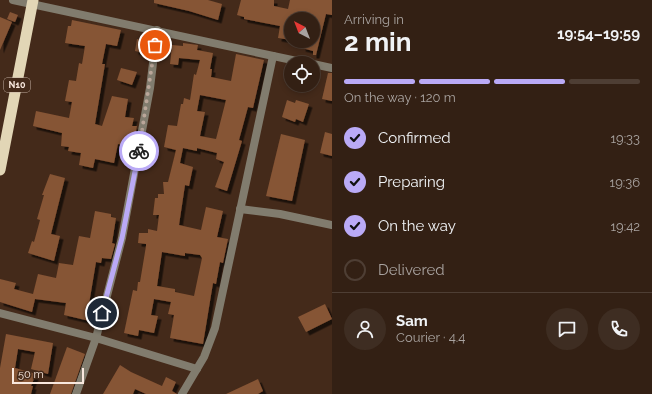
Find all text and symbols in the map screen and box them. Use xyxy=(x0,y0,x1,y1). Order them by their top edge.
north arrow xyxy=(284,12,320,48)
map controls xyxy=(284,12,320,92)
text: Arriving in xyxy=(344,12,404,27)
text: 19:54–19:59 xyxy=(557,25,640,43)
text: 2 min xyxy=(344,27,411,57)
pin xyxy=(138,28,172,62)
icon: bag xyxy=(144,34,166,56)
button: locate xyxy=(284,56,320,92)
road number: N10 xyxy=(4,78,30,92)
text: On the way · 120 m xyxy=(344,90,456,105)
icon: check xyxy=(344,127,366,149)
text: Confirmed xyxy=(378,129,451,147)
courier xyxy=(119,131,159,171)
text: 19:33 xyxy=(610,131,640,146)
icon: bike xyxy=(128,140,150,162)
icon: check xyxy=(344,171,366,193)
text: Preparing xyxy=(378,173,445,191)
text: 19:36 xyxy=(610,175,640,190)
icon: check xyxy=(344,215,366,237)
text: On the way xyxy=(378,217,456,235)
text: 19:42 xyxy=(611,219,640,234)
text: Delivered xyxy=(378,261,445,279)
pin xyxy=(85,296,119,330)
icon: home xyxy=(91,302,113,324)
button: person xyxy=(344,308,386,350)
button: chat xyxy=(546,308,588,350)
button: phone xyxy=(598,308,640,350)
text: Sam xyxy=(396,312,428,330)
text: Courier · 4.4 xyxy=(396,330,465,345)
scale bar xyxy=(12,366,84,385)
text: 50 m xyxy=(18,368,44,381)

